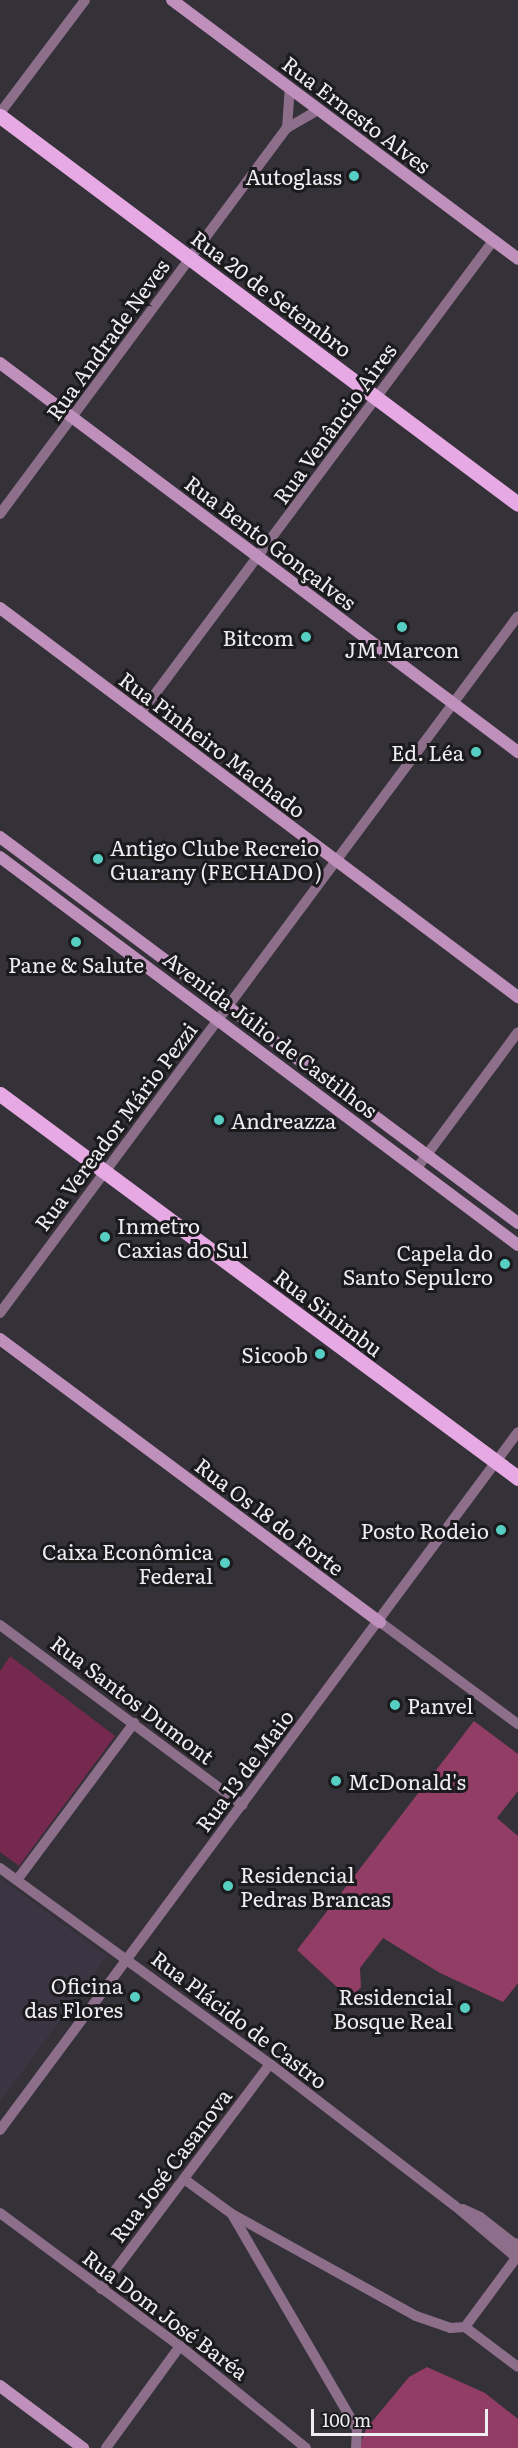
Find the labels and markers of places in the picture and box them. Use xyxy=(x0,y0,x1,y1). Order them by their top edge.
place label: Autoglass xyxy=(245,163,342,189)
marker: Autoglass xyxy=(347,169,361,183)
marker: JM Marcon xyxy=(395,620,409,634)
place label: Bitcom xyxy=(223,624,294,650)
marker: Bitcom xyxy=(299,630,313,644)
place label: JM Marcon xyxy=(345,636,459,662)
place label: Ed. Léa xyxy=(391,739,464,765)
marker: Ed. Léa xyxy=(469,745,483,759)
place label: Antigo Clube Recreio Guarany (FECHADO) xyxy=(110,834,322,884)
marker: Antigo Clube Recreio Guarany (FECHADO) xyxy=(91,852,105,866)
marker: Pane & Salute xyxy=(69,935,83,949)
place label: Pane & Salute xyxy=(8,951,144,977)
place label: Andreazza xyxy=(231,1107,336,1133)
marker: Andreazza xyxy=(212,1113,226,1127)
place label: Inmetro Caxias do Sul xyxy=(117,1212,248,1262)
marker: Inmetro Caxias do Sul xyxy=(98,1230,112,1244)
place label: Capela do Santo Sepulcro xyxy=(343,1239,493,1289)
marker: Capela do Santo Sepulcro xyxy=(498,1257,512,1271)
place label: Sicoob xyxy=(241,1341,308,1367)
marker: Sicoob xyxy=(313,1347,327,1361)
place label: Posto Rodeio xyxy=(360,1517,489,1543)
marker: Posto Rodeio xyxy=(494,1523,508,1537)
place label: Caixa Econômica Federal xyxy=(42,1538,213,1588)
marker: Caixa Econômica Federal xyxy=(218,1556,232,1570)
place label: Panvel xyxy=(407,1692,473,1718)
marker: Panvel xyxy=(388,1698,402,1712)
place label: McDonald's xyxy=(348,1768,466,1794)
marker: McDonald's xyxy=(329,1774,343,1788)
place label: Residencial Pedras Brancas xyxy=(240,1861,391,1911)
marker: Residencial Pedras Brancas xyxy=(221,1879,235,1893)
place label: Oficina das Flores xyxy=(24,1972,123,2022)
place label: Residencial Bosque Real xyxy=(333,1983,453,2033)
marker: Oficina das Flores xyxy=(128,1990,142,2004)
marker: Residencial Bosque Real xyxy=(458,2001,472,2015)

